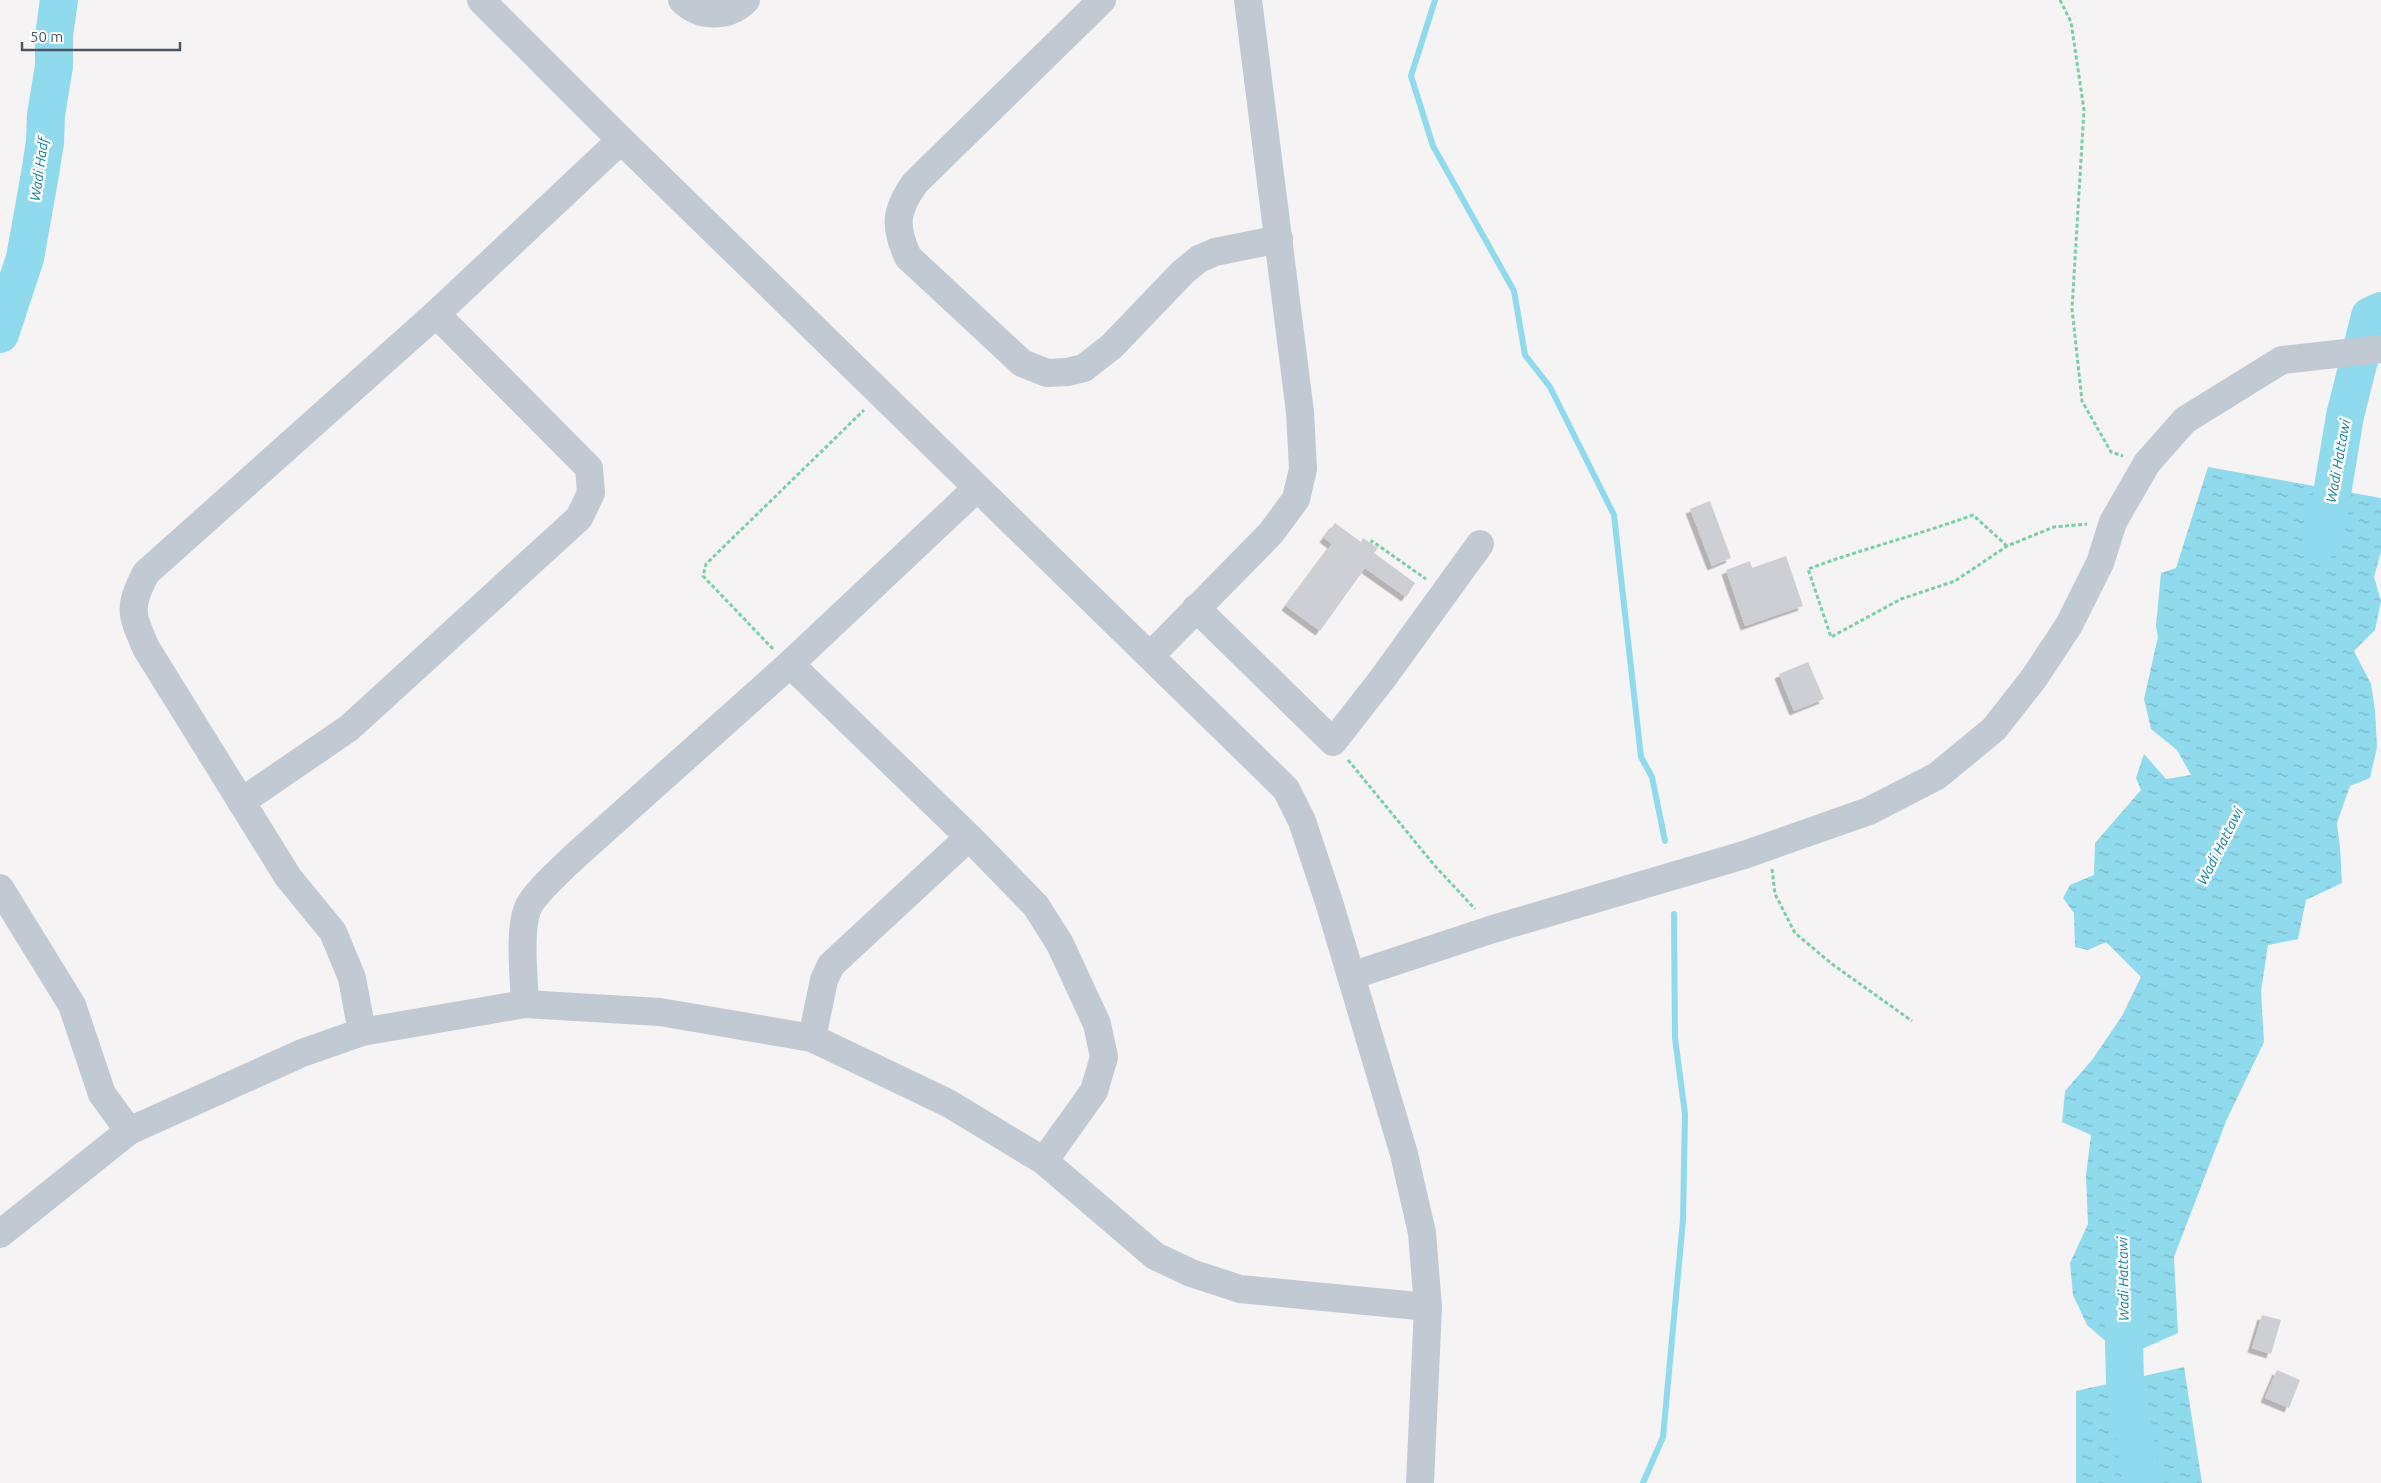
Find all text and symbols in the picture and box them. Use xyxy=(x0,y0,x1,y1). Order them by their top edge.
scale bar xyxy=(22,20,180,52)
text: 50 m xyxy=(30,28,63,45)
water label: Wadi Hadf xyxy=(27,134,52,202)
water label: Wadi Hattawi xyxy=(2323,418,2353,504)
water label: Wadi Hattawi xyxy=(2194,804,2246,887)
water label: Wadi Hattawi xyxy=(2114,1236,2132,1321)

